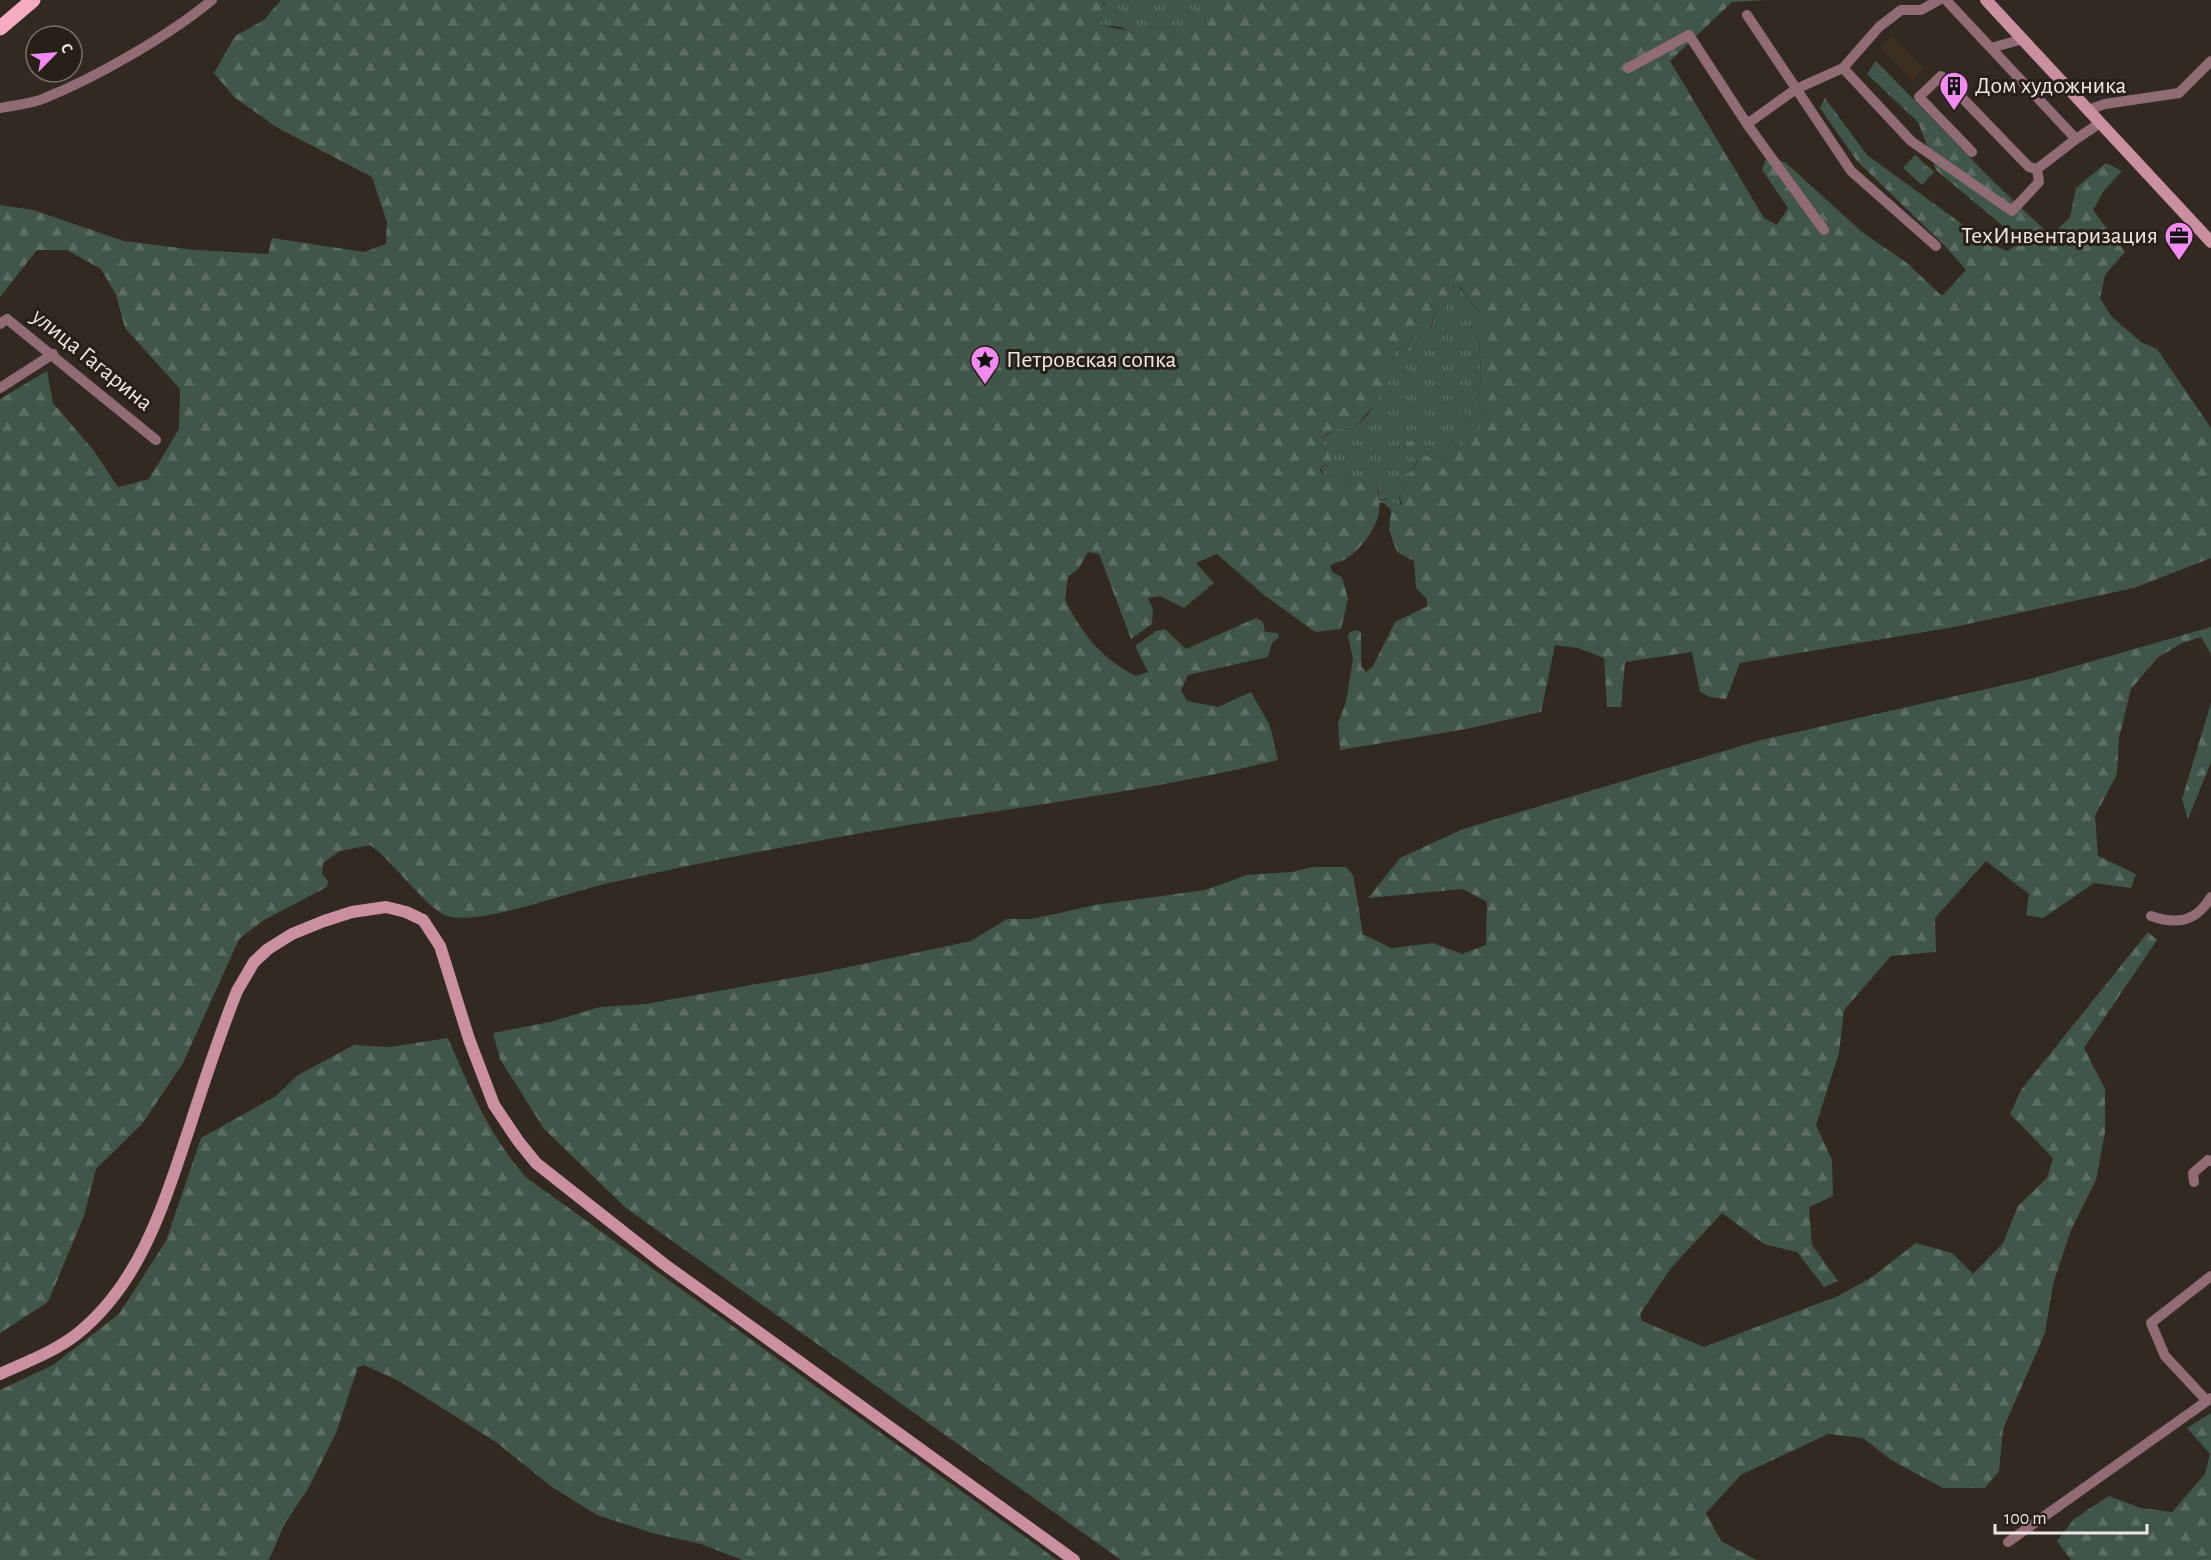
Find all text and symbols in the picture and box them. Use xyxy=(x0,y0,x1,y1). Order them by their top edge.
north arrow xyxy=(24,24,84,84)
text: С xyxy=(58,41,76,56)
building icon: Дом художника xyxy=(1938,70,1970,112)
place label: Дом художника xyxy=(1975,74,2126,98)
office icon: ТехИнвентаризация xyxy=(2163,220,2195,262)
place label: ТехИнвентаризация xyxy=(1962,224,2158,248)
street label: улица Гагарина xyxy=(26,304,157,416)
place icon: Петровская сопка xyxy=(969,344,1001,386)
place label: Петровская сопка xyxy=(1006,348,1177,372)
scale bar xyxy=(1995,1497,2146,1535)
text: 100 m xyxy=(2004,1510,2047,1528)

